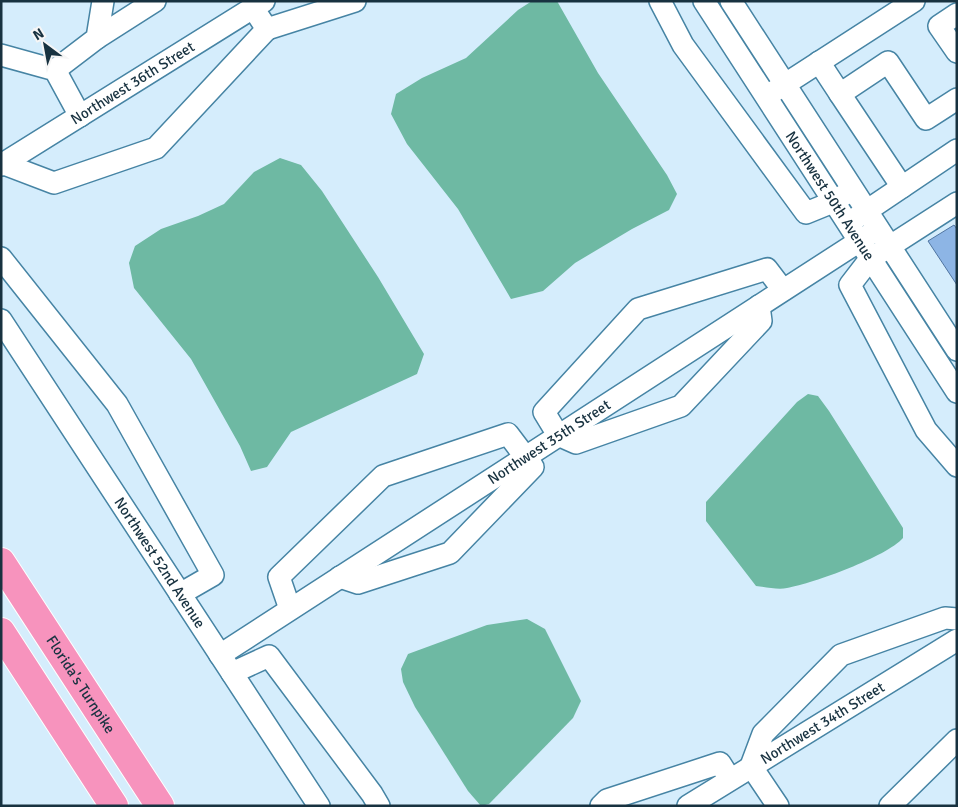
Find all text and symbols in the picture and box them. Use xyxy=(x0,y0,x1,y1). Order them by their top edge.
north arrow xyxy=(20,20,70,70)
text: N xyxy=(30,25,47,44)
street label: Northwest 36th Street xyxy=(67,38,198,128)
street label: Northwest 50th Avenue xyxy=(782,128,878,264)
street label: Northwest 35th Street xyxy=(484,396,614,488)
street label: Northwest 52nd Avenue xyxy=(110,494,209,632)
street label: Florida's Turnpike xyxy=(42,632,119,737)
street label: Northwest 34th Street xyxy=(757,678,888,768)

